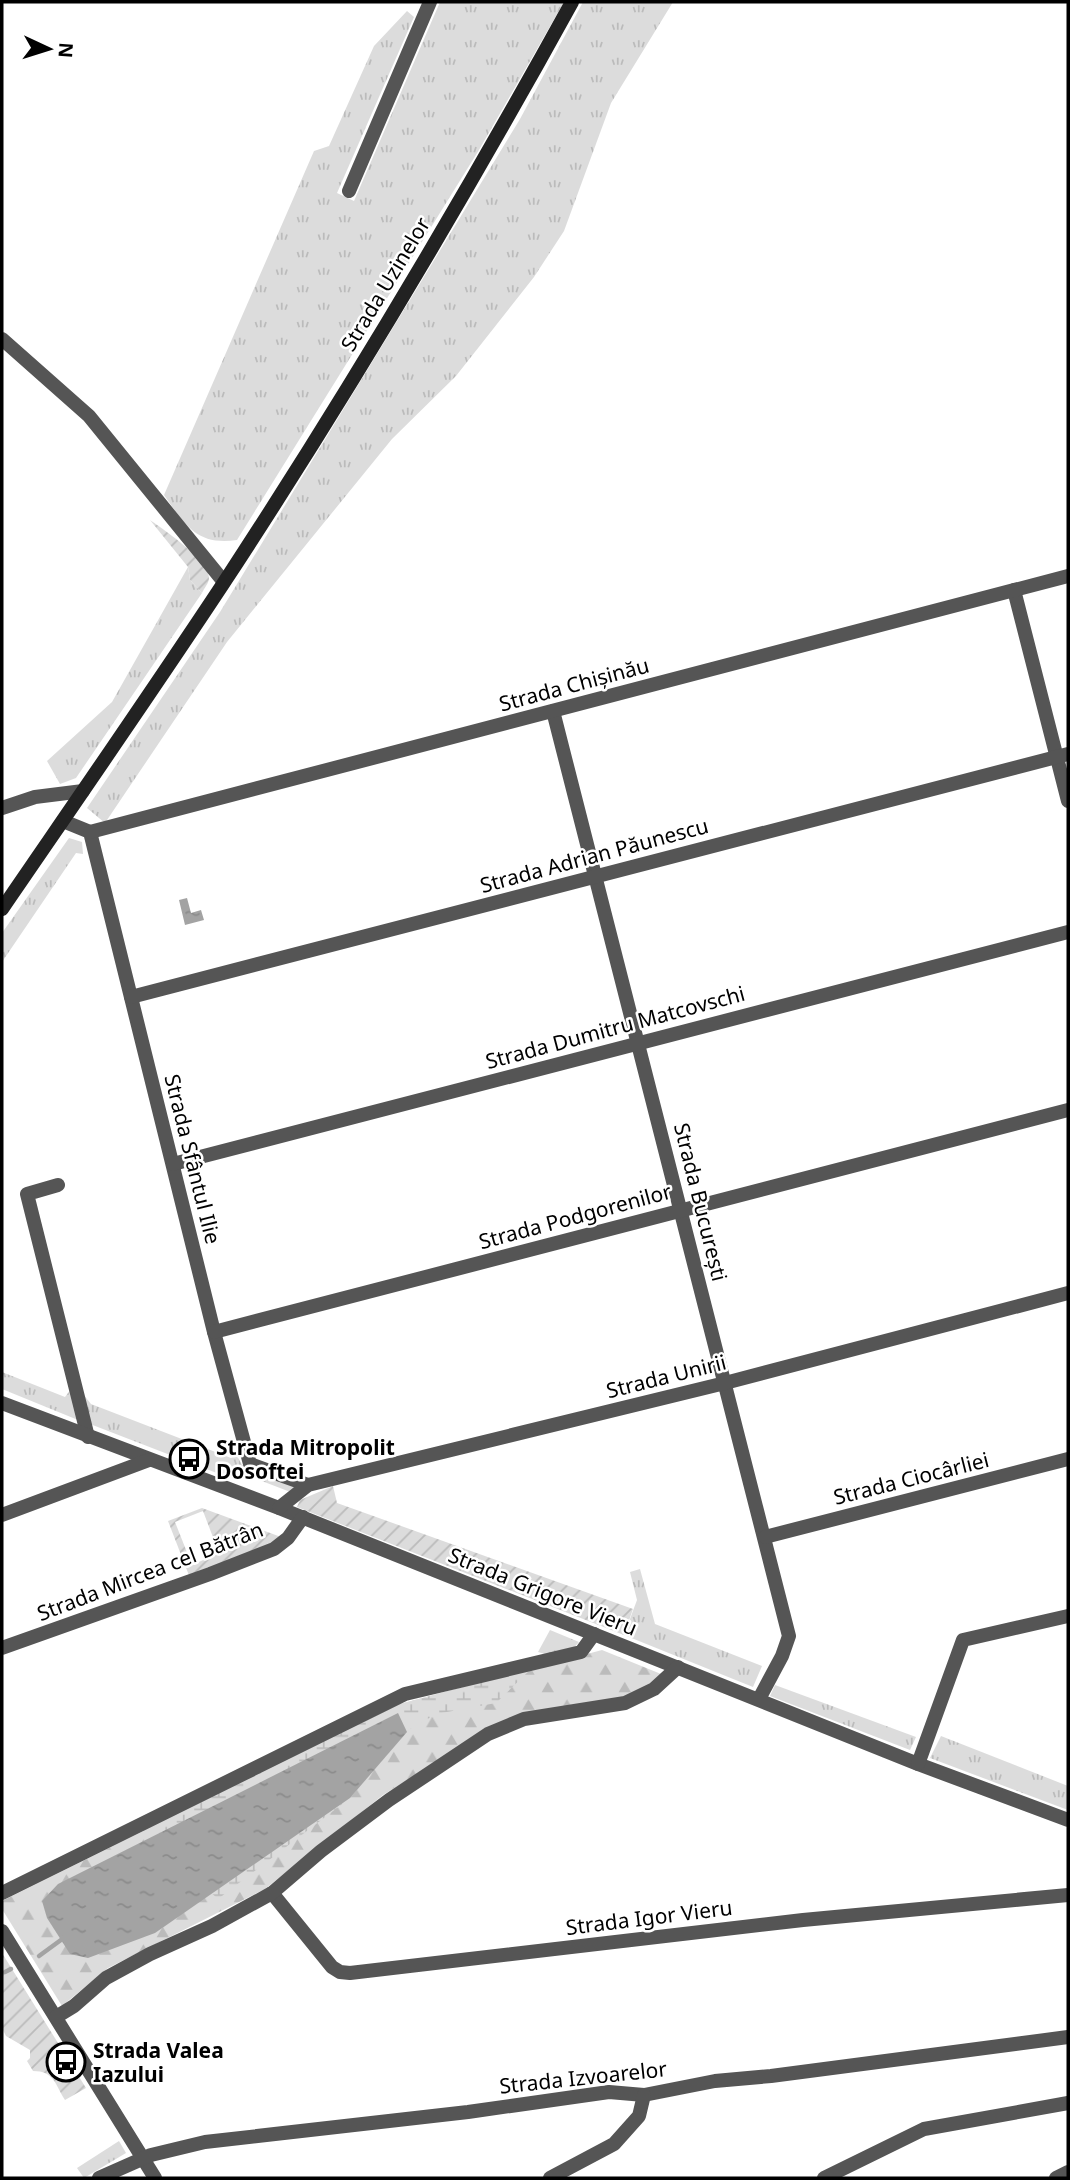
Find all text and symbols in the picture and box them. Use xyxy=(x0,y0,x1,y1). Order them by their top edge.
north arrow xyxy=(14,14,84,84)
text: N xyxy=(52,42,79,59)
street label: Strada Uzinelor xyxy=(334,212,436,356)
street label: Strada Chișinău xyxy=(496,651,652,717)
street label: Strada Adrian Păunescu xyxy=(477,811,711,899)
street label: Strada Dumitru Matcovschi xyxy=(482,979,748,1075)
street label: Strada Sfântul Ilie xyxy=(158,1071,228,1247)
street label: Strada București xyxy=(668,1120,734,1284)
street label: Strada Podgorenilor xyxy=(475,1177,675,1255)
street label: Strada Unirii xyxy=(603,1348,729,1404)
place label: Strada Mitropolit Dosoftei xyxy=(216,1433,395,1485)
bus stop icon: Strada Mitropolit Dosoftei xyxy=(168,1438,210,1480)
street label: Strada Ciocârliei xyxy=(830,1445,992,1511)
street label: Strada Mircea cel Bătrân xyxy=(33,1515,267,1627)
street label: Strada Grigore Vieru xyxy=(444,1540,642,1642)
street label: Strada Igor Vieru xyxy=(564,1893,734,1941)
place label: Strada Valea Iazului xyxy=(93,2036,224,2088)
bus stop icon: Strada Valea Iazului xyxy=(45,2041,87,2083)
street label: Strada Izvoarelor xyxy=(498,2054,668,2100)

